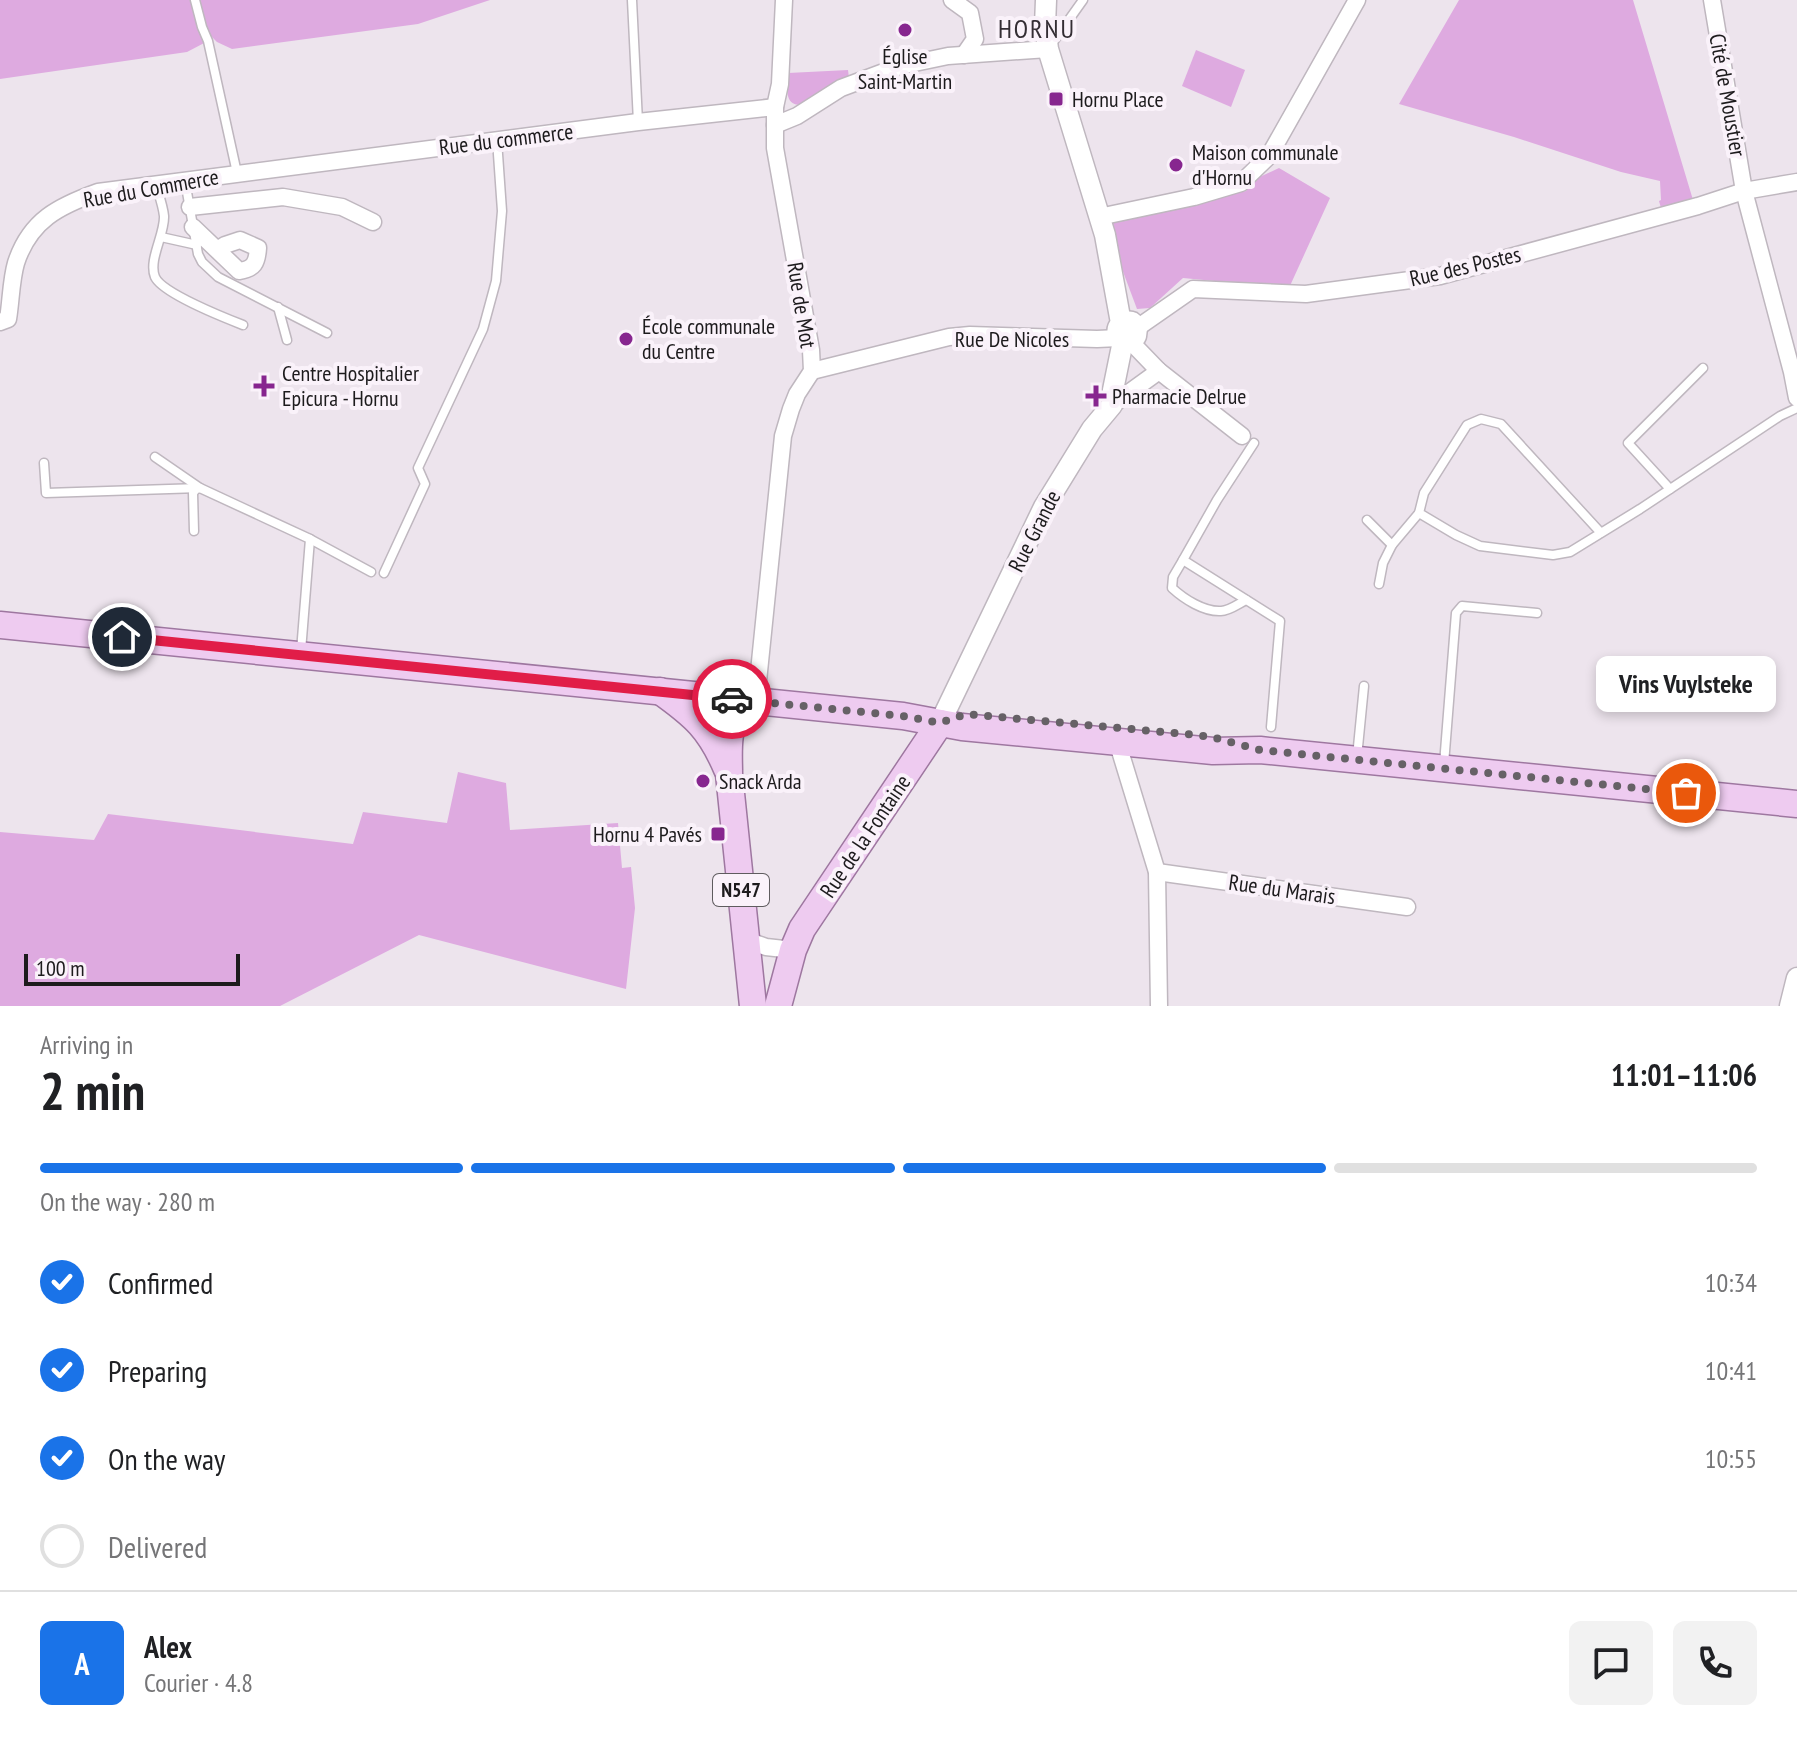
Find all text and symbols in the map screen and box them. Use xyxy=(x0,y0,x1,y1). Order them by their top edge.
district label: HORNU xyxy=(998,12,1076,45)
marker: Église Saint-Martin xyxy=(896,21,914,39)
street label: Cité de Moustier xyxy=(1703,31,1753,159)
place label: Église Saint-Martin xyxy=(858,42,952,95)
place label: Hornu Place xyxy=(1072,85,1164,113)
marker: Hornu Place xyxy=(1047,90,1065,108)
street label: Rue du commerce xyxy=(437,117,575,161)
place label: Maison communale d'Hornu xyxy=(1192,138,1339,191)
marker: Maison communale d'Hornu xyxy=(1167,156,1185,174)
street label: Rue du Commerce xyxy=(81,162,221,214)
street label: Rue des Postes xyxy=(1407,240,1523,292)
street label: Rue de Mot xyxy=(781,260,823,350)
place label: École communale du Centre xyxy=(642,312,775,365)
street label: Rue De Nicoles xyxy=(955,325,1069,353)
marker: École communale du Centre xyxy=(617,330,635,348)
place label: Centre Hospitalier Epicura - Hornu xyxy=(282,359,419,412)
marker: Centre Hospitalier Epicura - Hornu xyxy=(253,375,275,397)
place label: Pharmacie Delrue xyxy=(1112,382,1246,410)
marker: Pharmacie Delrue xyxy=(1087,387,1105,405)
street label: Rue Grande xyxy=(1002,486,1066,576)
pin xyxy=(88,603,156,671)
icon: home xyxy=(100,615,144,659)
callout: Vins Vuylsteke xyxy=(1596,657,1776,713)
courier xyxy=(692,659,772,739)
text: Vins Vuylsteke xyxy=(1619,667,1753,700)
icon: car xyxy=(710,677,754,721)
pin xyxy=(1652,759,1720,827)
place label: Snack Arda xyxy=(719,767,802,795)
street label: Rue de la Fontaine xyxy=(814,769,916,903)
icon: bag xyxy=(1664,771,1708,815)
marker: Snack Arda xyxy=(694,772,712,790)
place label: Hornu 4 Pavés xyxy=(593,820,702,848)
marker: Hornu 4 Pavés xyxy=(709,825,727,843)
street label: Rue du Marais xyxy=(1227,868,1337,910)
road number: N547 xyxy=(713,874,769,906)
scale bar xyxy=(24,950,240,986)
text: 100 m xyxy=(36,954,85,982)
text: Arriving in xyxy=(40,1028,133,1061)
text: 11:01–11:06 xyxy=(1611,1055,1757,1094)
text: 2 min xyxy=(40,1057,145,1124)
text: On the way · 280 m xyxy=(40,1185,215,1218)
icon: check xyxy=(40,1260,84,1304)
text: Confirmed xyxy=(108,1263,213,1302)
text: 10:34 xyxy=(1705,1266,1757,1299)
icon: check xyxy=(40,1348,84,1392)
text: Preparing xyxy=(108,1351,207,1390)
text: 10:41 xyxy=(1705,1354,1757,1387)
icon: check xyxy=(40,1436,84,1480)
text: On the way xyxy=(108,1439,225,1478)
text: 10:55 xyxy=(1705,1442,1757,1475)
text: Delivered xyxy=(108,1527,207,1566)
button: chat xyxy=(1569,1621,1653,1705)
button: phone xyxy=(1673,1621,1757,1705)
text: Alex xyxy=(144,1627,192,1666)
text: A xyxy=(74,1644,90,1683)
text: Courier · 4.8 xyxy=(144,1666,253,1699)

